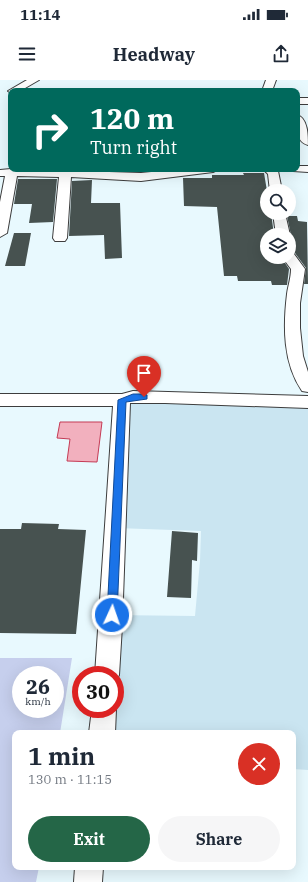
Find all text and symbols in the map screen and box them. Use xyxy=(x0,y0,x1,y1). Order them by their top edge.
text: 11:14 xyxy=(20,5,61,24)
icon: menu xyxy=(16,43,38,65)
text: Headway xyxy=(113,43,195,66)
icon: share xyxy=(270,43,292,65)
text: 120 m xyxy=(90,100,174,137)
icon: right xyxy=(24,104,76,156)
text: Turn right xyxy=(90,136,177,159)
map controls xyxy=(260,184,296,264)
button: search xyxy=(260,184,296,220)
button: layers xyxy=(260,228,296,264)
pin xyxy=(127,356,161,397)
icon: arrive xyxy=(133,362,155,384)
position arrow xyxy=(91,594,133,636)
speed limit sign: 30 xyxy=(72,666,124,718)
text: 26 xyxy=(26,673,50,700)
text: km/h xyxy=(25,695,51,708)
text: 1 min xyxy=(28,740,95,772)
button: close xyxy=(238,743,280,785)
text: 130 m · 11:15 xyxy=(28,771,112,788)
button: Exit xyxy=(28,816,150,862)
button: Share xyxy=(158,816,280,862)

